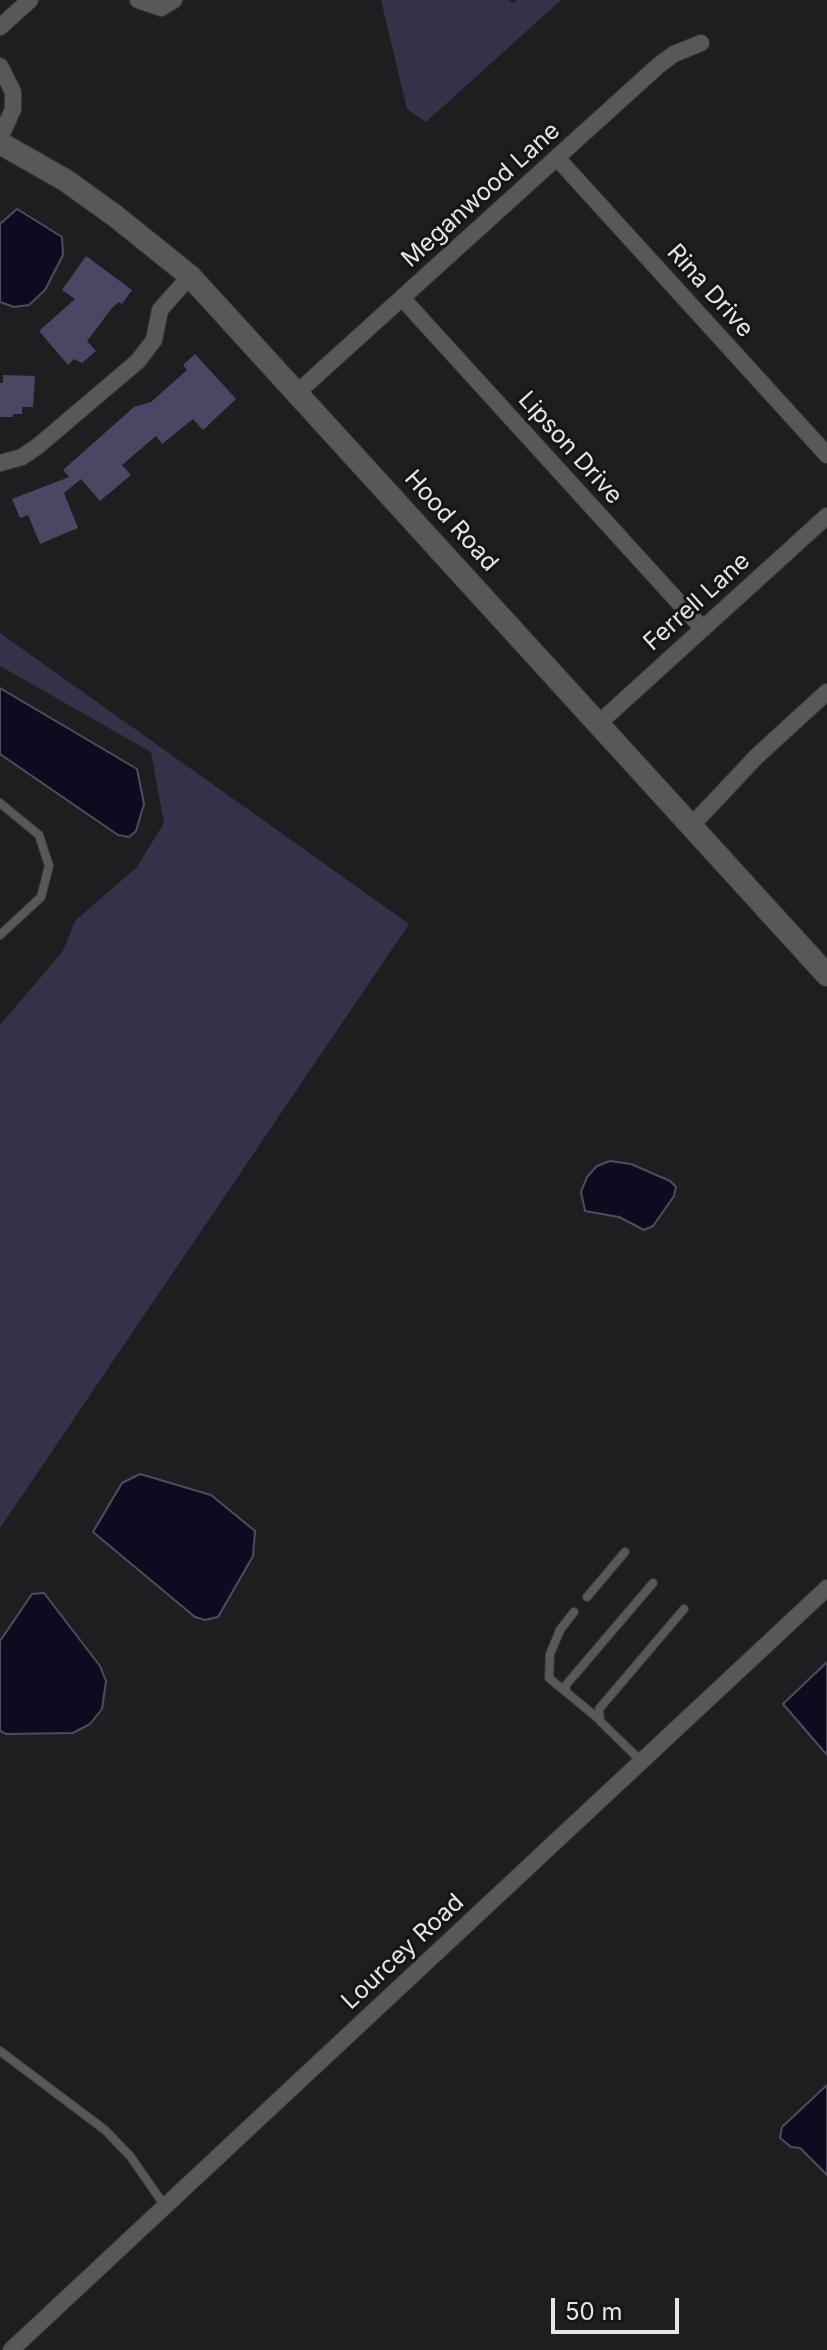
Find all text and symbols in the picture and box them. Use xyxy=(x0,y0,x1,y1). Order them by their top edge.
street label: Meganwood Lane xyxy=(396,116,566,274)
street label: Rina Drive xyxy=(661,239,759,343)
street label: Lipson Drive xyxy=(512,386,628,510)
street label: Hood Road xyxy=(398,465,504,577)
street label: Ferrell Lane xyxy=(638,547,756,657)
street label: Lourcey Road xyxy=(336,1888,470,2016)
scale bar xyxy=(555,2282,683,2332)
text: 50 m xyxy=(565,2297,623,2326)

